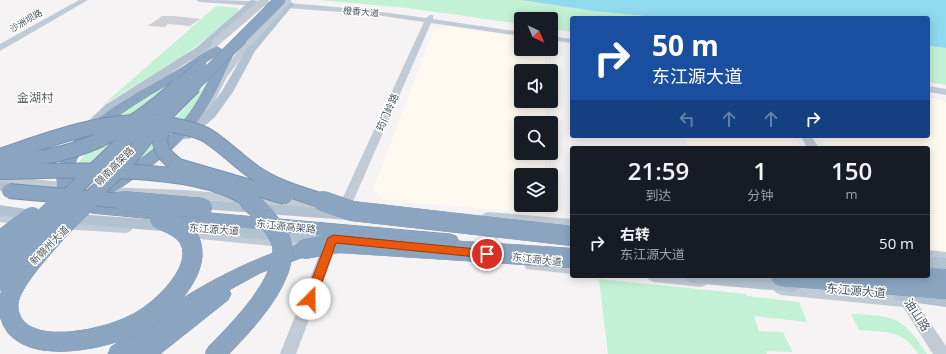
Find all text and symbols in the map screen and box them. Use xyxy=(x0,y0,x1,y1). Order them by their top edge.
street label: 橙香大道 xyxy=(343,3,380,20)
street label: 沙洲坝路 xyxy=(7,6,45,35)
north arrow xyxy=(514,12,558,56)
map controls xyxy=(514,12,558,212)
text: 50 m xyxy=(652,26,719,64)
icon: right xyxy=(586,32,638,84)
button: sound xyxy=(514,64,558,108)
text: 东江源大道 xyxy=(652,64,742,88)
district label: 金湖村 xyxy=(17,89,54,106)
street label: 筠门岭路 xyxy=(372,91,402,133)
icon: left xyxy=(676,108,698,130)
icon: ahead xyxy=(718,108,740,130)
icon: ahead xyxy=(760,108,782,130)
icon: right xyxy=(802,108,824,130)
button: search xyxy=(514,116,558,160)
street label: 赣南高架路 xyxy=(91,143,137,189)
text: 21:59 xyxy=(628,154,689,187)
text: 1 xyxy=(753,154,767,187)
text: 150 xyxy=(831,154,872,187)
button: layers xyxy=(514,168,558,212)
text: m xyxy=(846,185,858,203)
text: 到达 xyxy=(646,186,672,204)
text: 分钟 xyxy=(747,186,773,204)
street label: 东江源高架路 xyxy=(255,216,317,236)
street label: 东江源大道 xyxy=(189,220,239,238)
street label: 新赣州大道 xyxy=(26,222,72,268)
text: 右转 xyxy=(620,224,650,244)
icon: right xyxy=(586,232,608,254)
text: 50 m xyxy=(879,233,914,253)
pin xyxy=(470,237,504,271)
icon: arrive xyxy=(476,243,498,265)
text: 东江源大道 xyxy=(620,245,685,263)
street label: 东江源大道 xyxy=(511,249,563,269)
position arrow xyxy=(289,278,331,320)
street label: 东江源大道 xyxy=(825,279,887,302)
street label: 油山路 xyxy=(900,295,934,334)

